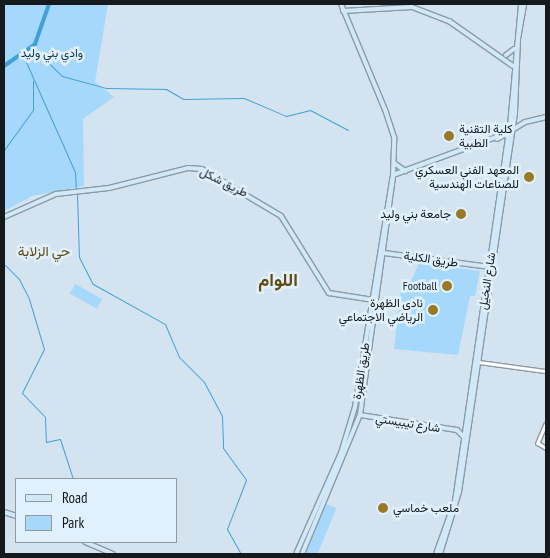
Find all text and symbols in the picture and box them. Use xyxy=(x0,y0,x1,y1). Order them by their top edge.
park label: وادي بني وليد xyxy=(21,46,83,60)
place label: كلية التقنية الطبية xyxy=(459,122,513,150)
marker: كلية التقنية الطبية xyxy=(443,130,455,142)
place label: المعهد الفني العسكري للصناعات الهندسية xyxy=(415,163,519,191)
street label: طريق شكل xyxy=(198,164,250,200)
marker: المعهد الفني العسكري للصناعات الهندسية xyxy=(523,171,535,183)
place label: جامعة بني وليد xyxy=(380,207,451,221)
marker: جامعة بني وليد xyxy=(455,208,467,220)
district label: حي الزلابة xyxy=(18,243,70,259)
street label: طريق الكلية xyxy=(403,248,459,270)
street label: شارع النخيل xyxy=(475,251,499,311)
district label: اللوام xyxy=(258,269,298,291)
place label: Football xyxy=(403,279,437,293)
marker: Football xyxy=(441,280,453,292)
place label: نادي الظهرة الرياضي الاجتماعي xyxy=(339,296,423,324)
marker: نادي الظهرة الرياضي الاجتماعي xyxy=(427,304,439,316)
street label: طريق الظهرة xyxy=(349,341,373,401)
street label: شارع تيبيستي xyxy=(375,411,441,435)
legend xyxy=(15,478,178,543)
text: Road xyxy=(62,488,88,507)
place label: ملعب خماسي xyxy=(393,501,459,515)
marker: ملعب خماسي xyxy=(377,502,389,514)
text: Park xyxy=(62,513,84,532)

